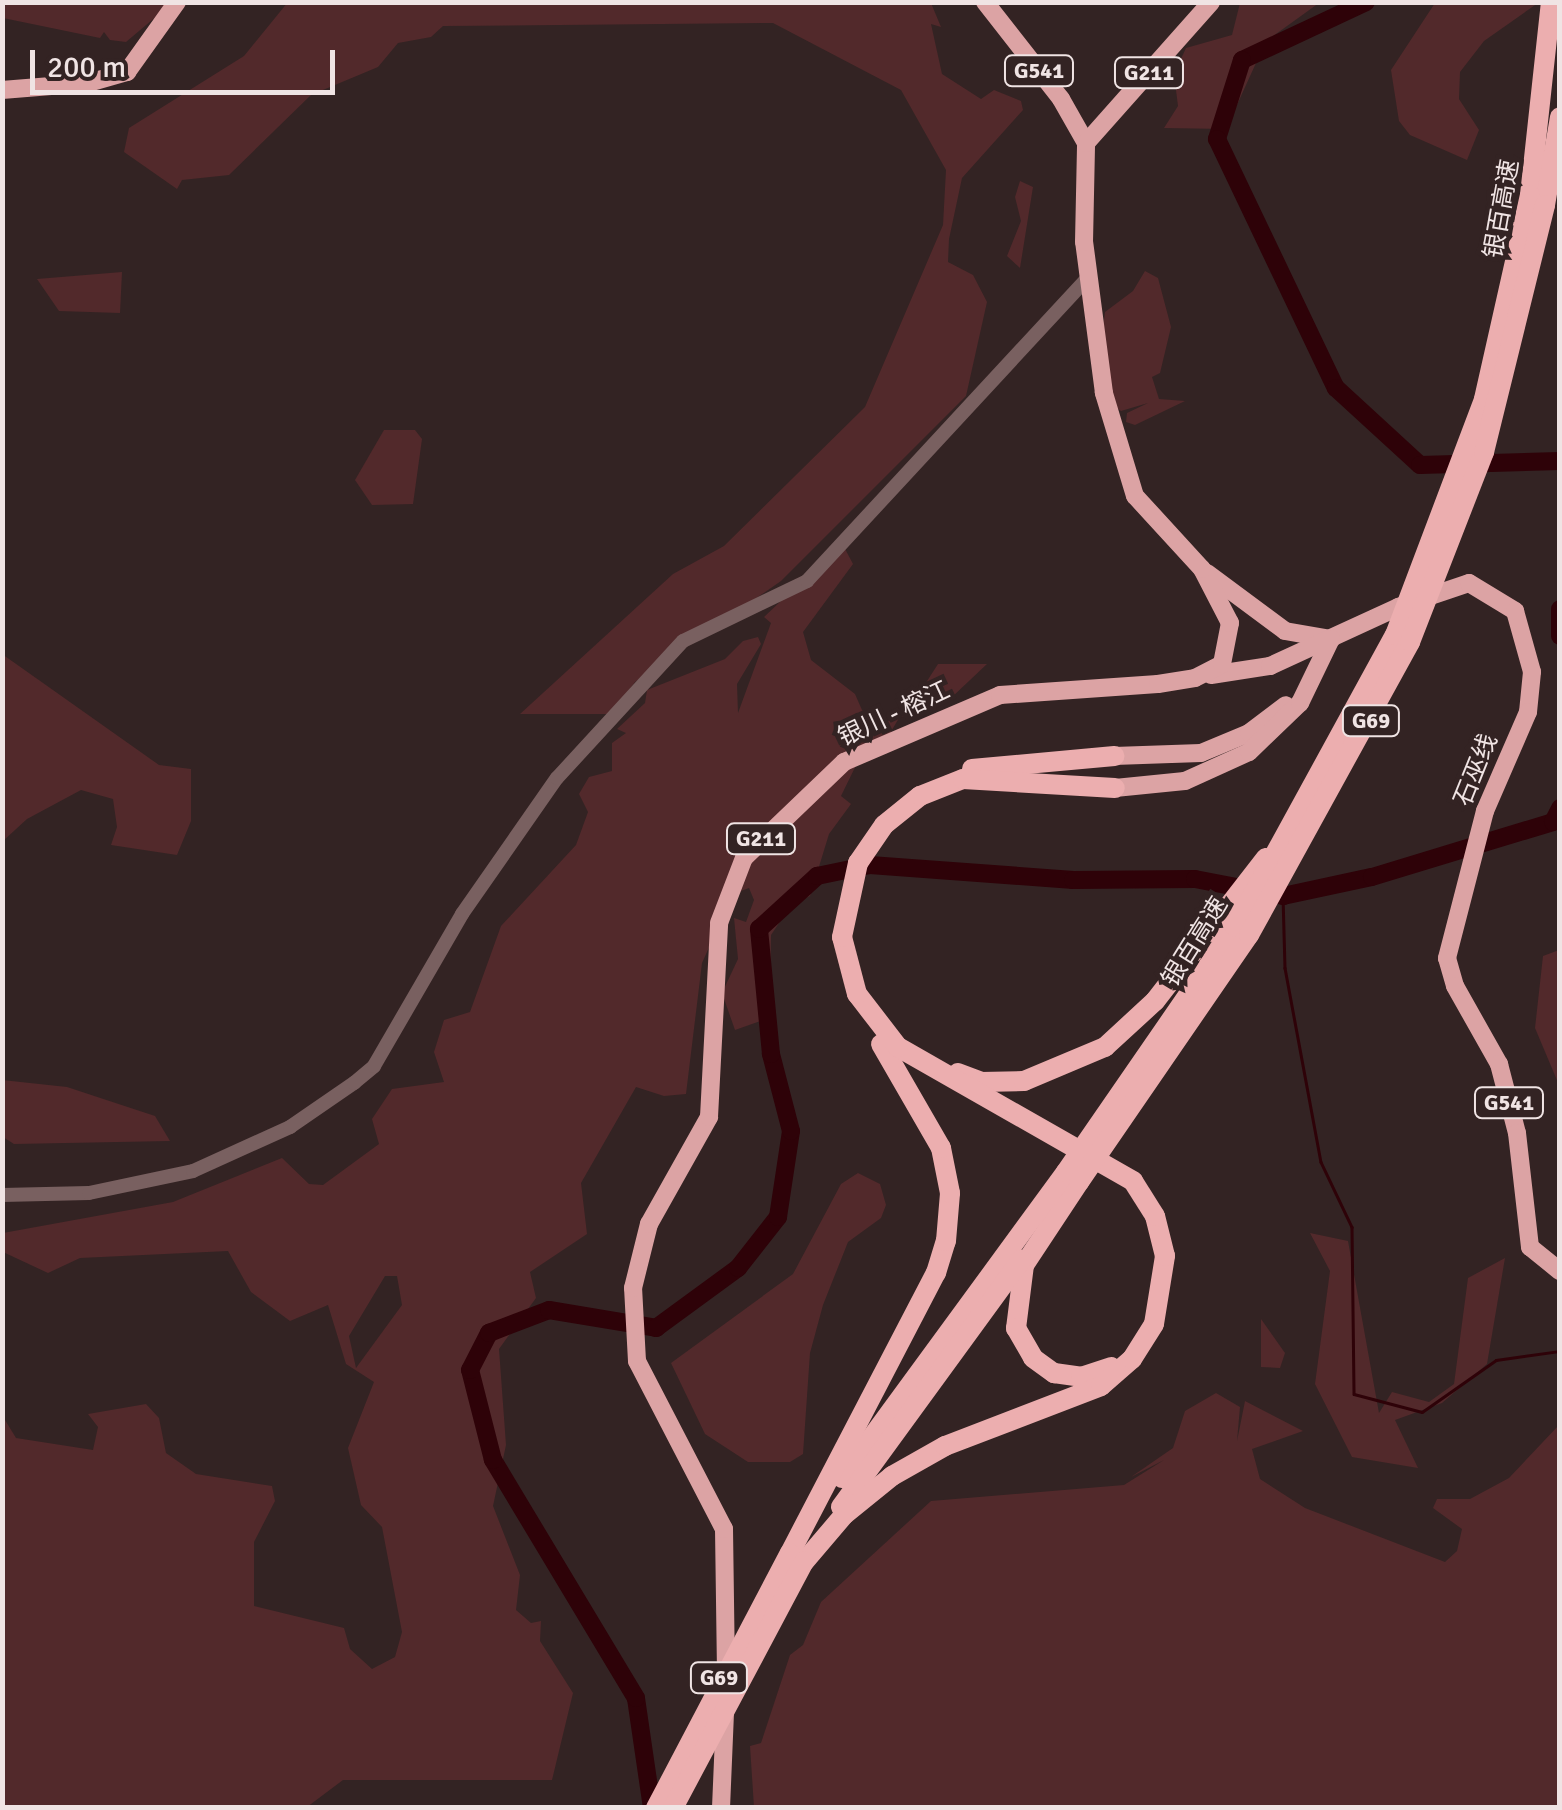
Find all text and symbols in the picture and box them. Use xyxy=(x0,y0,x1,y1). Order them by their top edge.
scale bar xyxy=(35,30,340,92)
text: 200 m xyxy=(47,49,126,86)
road number: G541 xyxy=(1002,54,1076,88)
road number: G211 xyxy=(1112,56,1186,90)
street label: 银百高速 xyxy=(1479,157,1525,261)
street label: 银川 - 榕江 xyxy=(833,675,955,753)
road number: G69 xyxy=(1341,704,1401,738)
street label: 石巫线 xyxy=(1448,730,1504,810)
road number: G211 xyxy=(724,822,798,856)
street label: 银百高速 xyxy=(1156,892,1234,992)
road number: G541 xyxy=(1472,1086,1546,1120)
road number: G69 xyxy=(689,1661,749,1695)

